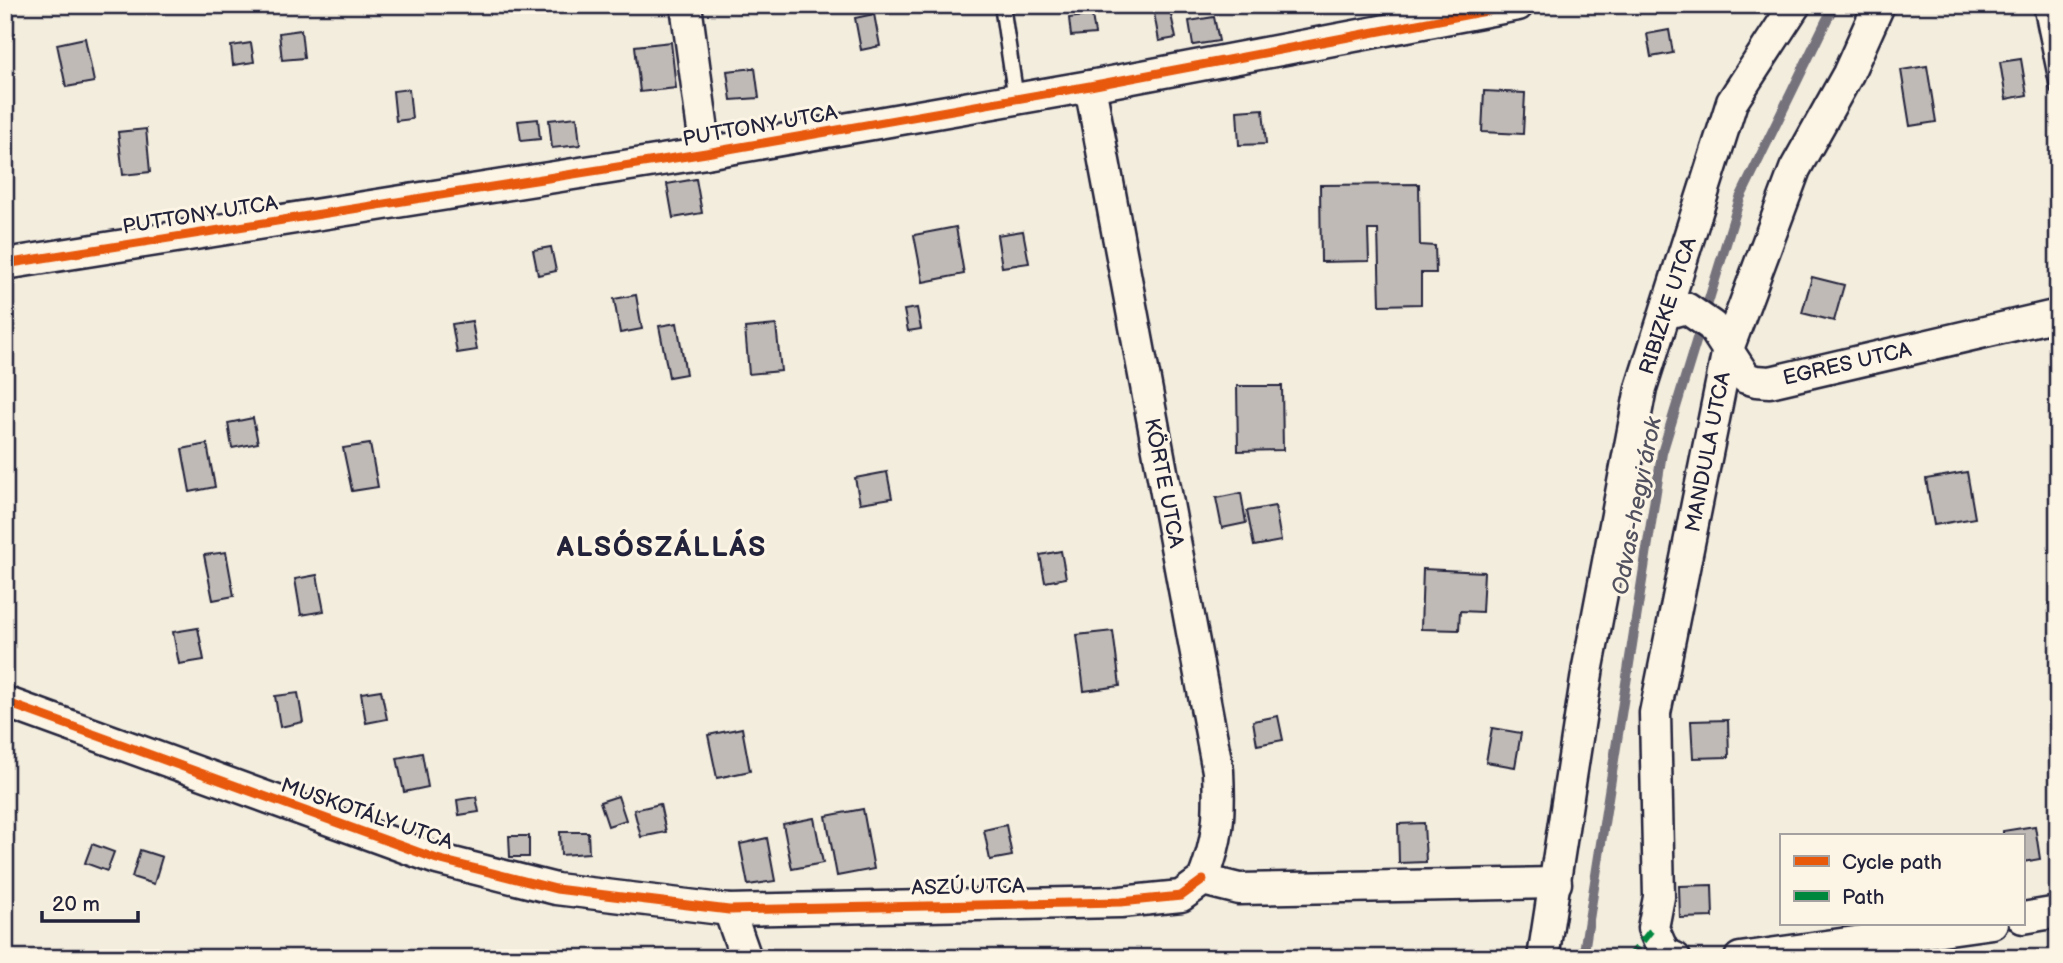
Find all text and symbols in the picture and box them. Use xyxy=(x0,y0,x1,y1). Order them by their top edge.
street label: PUTTONY UTCA xyxy=(681,100,839,152)
street label: PUTTONY UTCA xyxy=(121,190,279,240)
street label: RIBIZKE UTCA xyxy=(1634,234,1702,378)
street label: EGRES UTCA xyxy=(1780,337,1914,391)
street label: MANDULA UTCA xyxy=(1680,370,1736,534)
water label: Odvas-hegyi árok xyxy=(1606,414,1668,597)
street label: KÖRTE UTCA xyxy=(1139,416,1189,550)
district label: ALSÓSZÁLLÁS xyxy=(556,528,767,564)
street label: MUSKOTÁLY UTCA xyxy=(278,773,457,855)
legend xyxy=(1780,834,2024,925)
text: Cycle path xyxy=(1842,850,1942,875)
street label: ASZÚ UTCA xyxy=(911,874,1025,900)
scale bar xyxy=(42,879,138,923)
text: Path xyxy=(1842,885,1884,910)
text: 20 m xyxy=(52,892,100,917)

